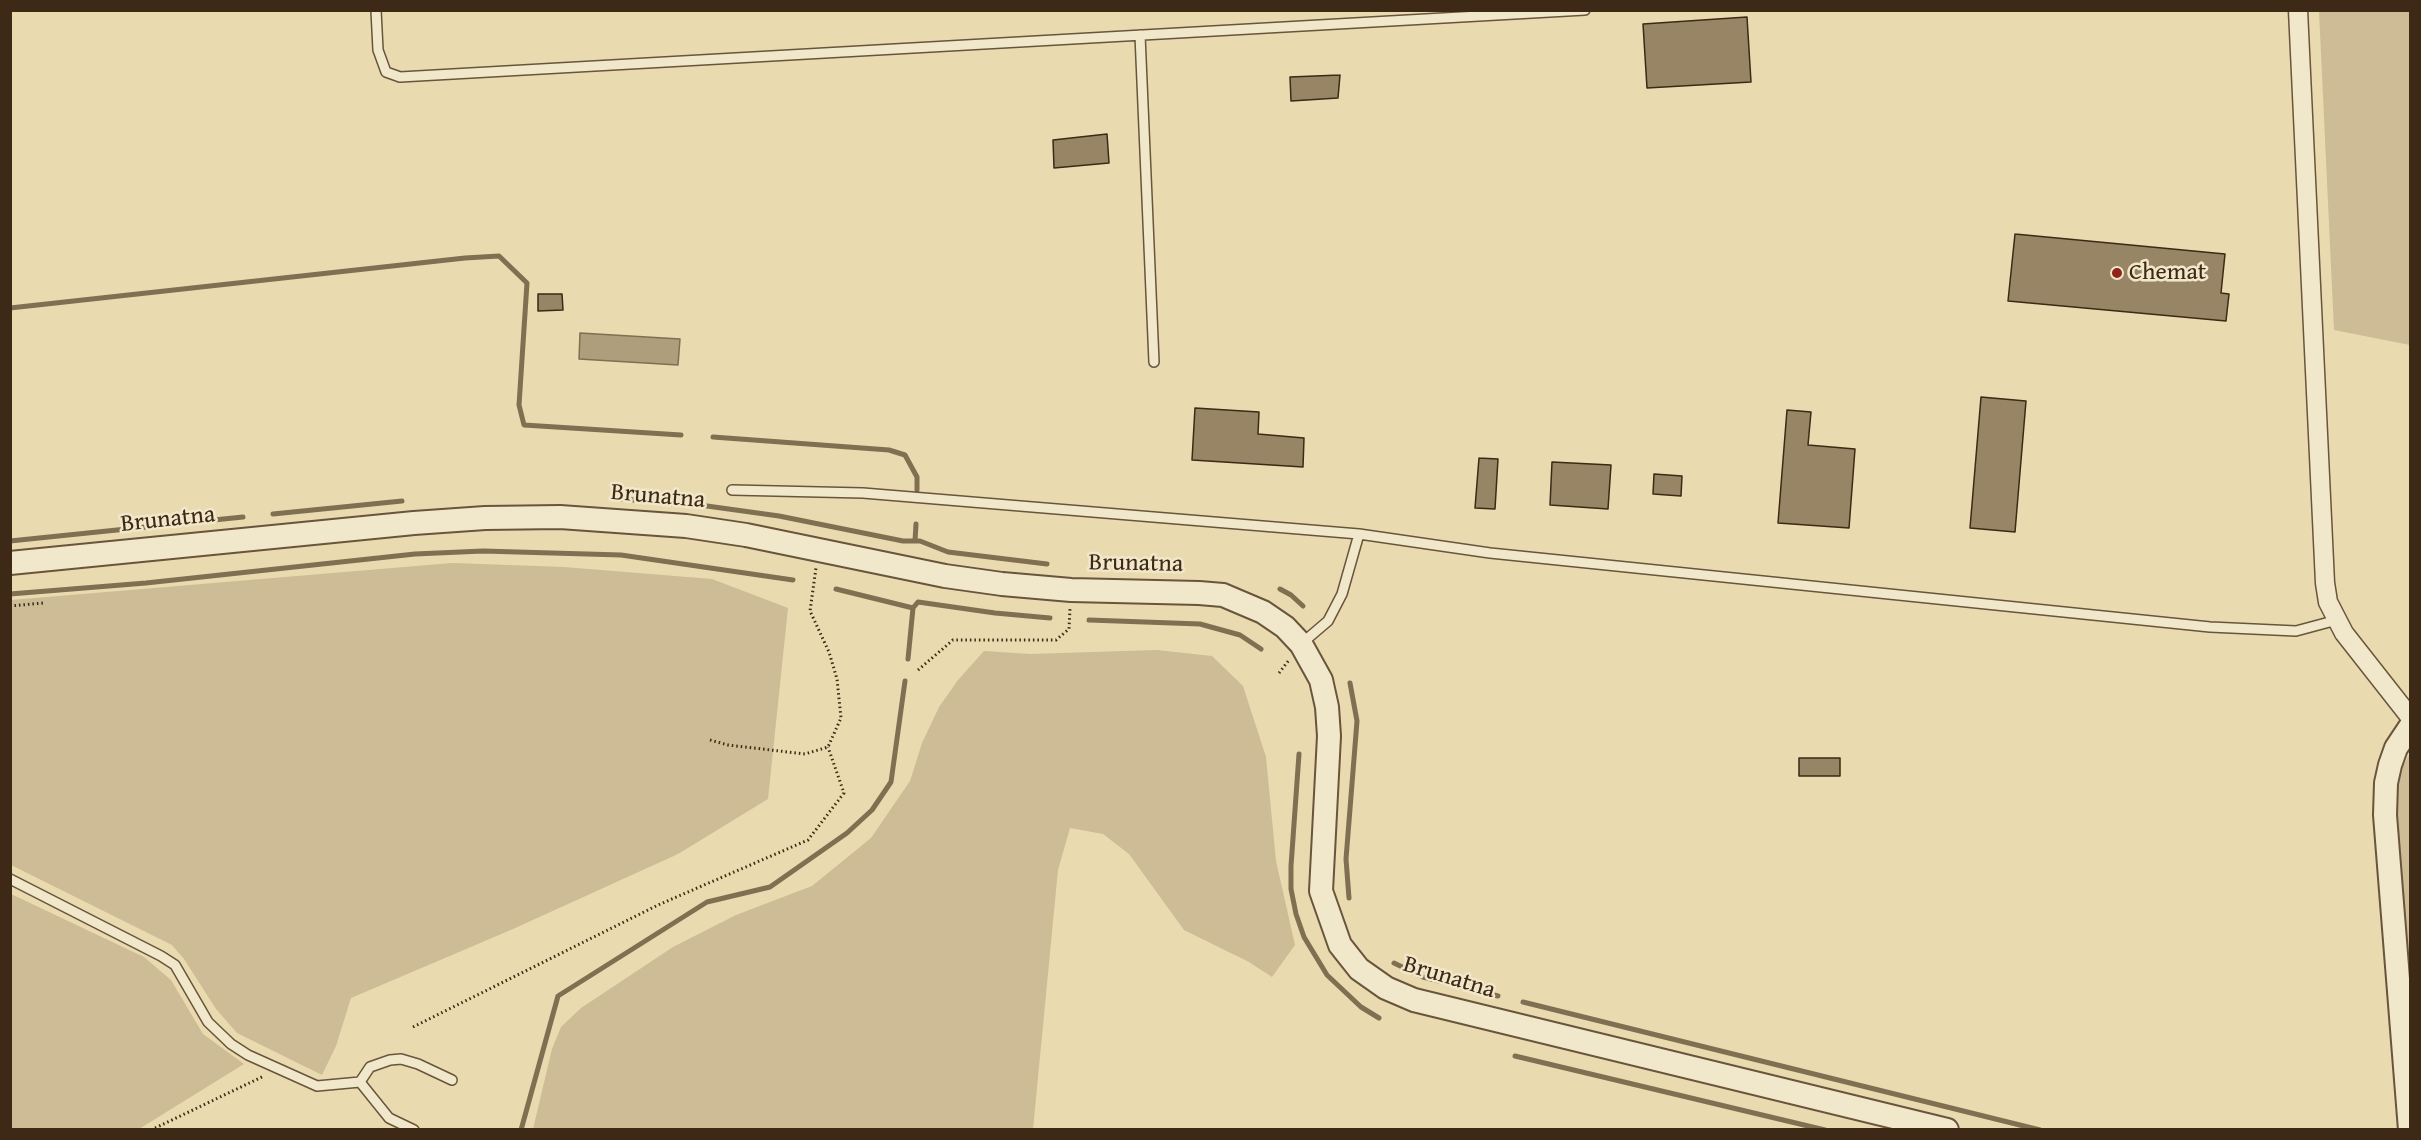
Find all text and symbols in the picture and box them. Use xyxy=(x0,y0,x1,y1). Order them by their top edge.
place label: Chemat xyxy=(2129,259,2206,287)
marker: Chemat xyxy=(2110,266,2124,280)
street label: Brunatna xyxy=(610,479,706,515)
street label: Brunatna xyxy=(119,501,217,539)
street label: Brunatna xyxy=(1088,549,1184,579)
street label: Brunatna xyxy=(1400,950,1498,1006)

